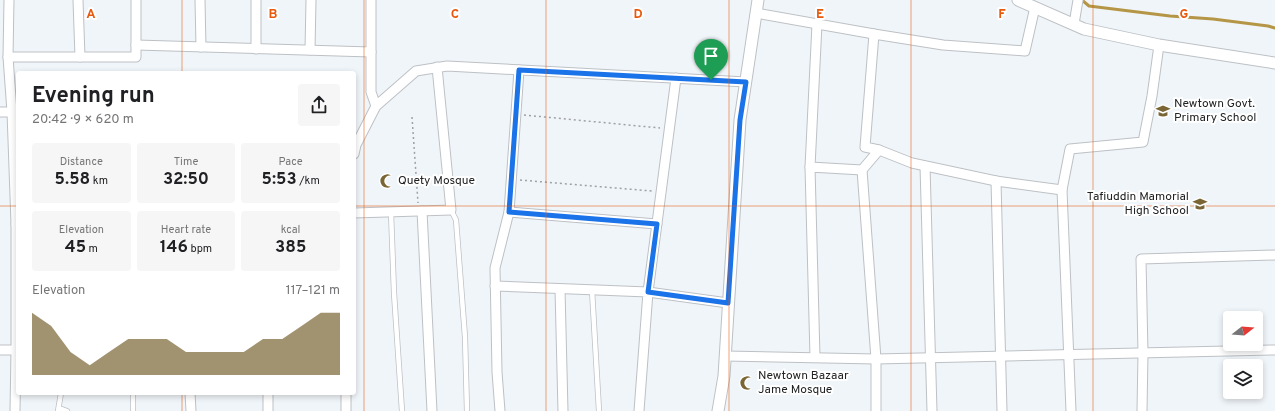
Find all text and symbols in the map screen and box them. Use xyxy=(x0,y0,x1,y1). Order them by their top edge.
text: A xyxy=(86,7,96,23)
text: B xyxy=(269,7,278,23)
text: C xyxy=(451,7,459,23)
text: D xyxy=(633,7,643,23)
text: E xyxy=(816,7,824,23)
text: F xyxy=(998,7,1006,23)
text: G xyxy=(1180,7,1189,23)
pin xyxy=(694,39,728,80)
icon: arrive xyxy=(700,45,722,67)
text: Evening run xyxy=(32,83,155,110)
button: share xyxy=(298,84,340,126)
place label: Newtown Govt. Primary School xyxy=(1174,96,1257,126)
school or university icon: Newtown Govt. Primary School xyxy=(1155,103,1171,119)
text: 20:42 · 9 × 620 m xyxy=(32,112,134,128)
text: Distance xyxy=(60,155,103,169)
text: Time xyxy=(174,155,198,169)
text: Pace xyxy=(279,155,303,169)
text: 5.58 xyxy=(55,169,90,191)
text: 32:50 xyxy=(163,169,209,191)
text: 5:53 xyxy=(262,169,297,191)
mosque icon: Quety Mosque xyxy=(379,173,395,189)
place label: Quety Mosque xyxy=(398,173,475,189)
text: km xyxy=(90,174,108,188)
text: /km xyxy=(297,174,320,188)
place label: Tafiuddin Mamorial High School xyxy=(1087,189,1189,219)
school or university icon: Tafiuddin Mamorial High School xyxy=(1192,196,1208,212)
text: Elevation xyxy=(59,223,104,237)
text: Heart rate xyxy=(161,223,211,237)
text: kcal xyxy=(281,223,300,237)
text: 45 xyxy=(65,237,86,259)
text: 146 xyxy=(160,237,188,259)
text: 385 xyxy=(275,237,306,259)
text: m xyxy=(86,242,98,256)
text: bpm xyxy=(188,242,212,256)
text: Elevation xyxy=(32,283,85,299)
text: 117–121 m xyxy=(286,283,340,299)
north arrow xyxy=(1223,311,1263,351)
map controls xyxy=(1223,311,1263,399)
button: layers xyxy=(1223,359,1263,399)
place label: Newtown Bazaar Jame Mosque xyxy=(758,368,849,398)
mosque icon: Newtown Bazaar Jame Mosque xyxy=(739,375,755,391)

